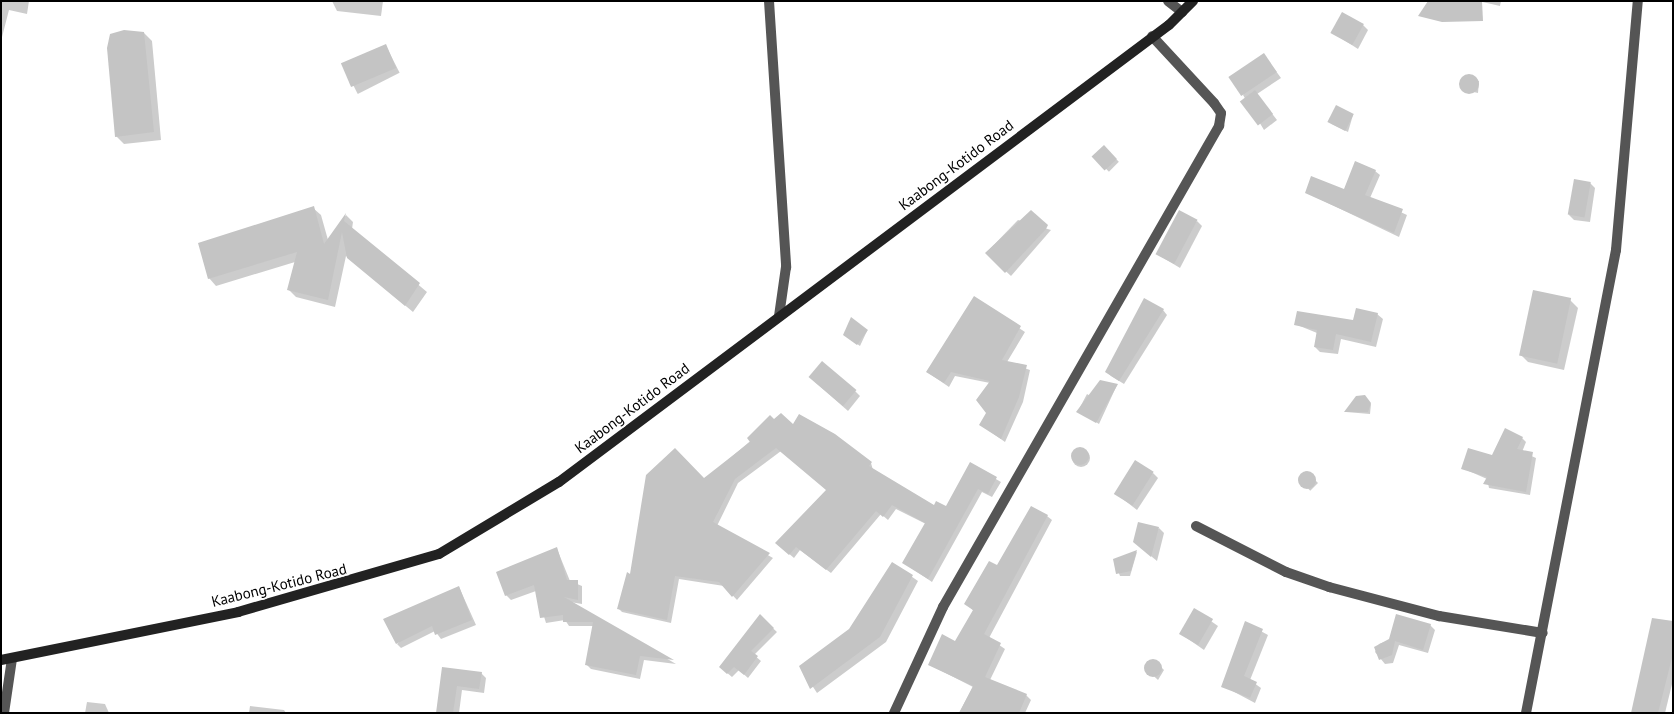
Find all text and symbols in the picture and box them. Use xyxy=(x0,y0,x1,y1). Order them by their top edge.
street label: Kaabong-Kotido Road xyxy=(895,116,1017,214)
street label: Kaabong-Kotido Road xyxy=(571,359,693,457)
street label: Kaabong-Kotido Road xyxy=(209,559,349,611)

